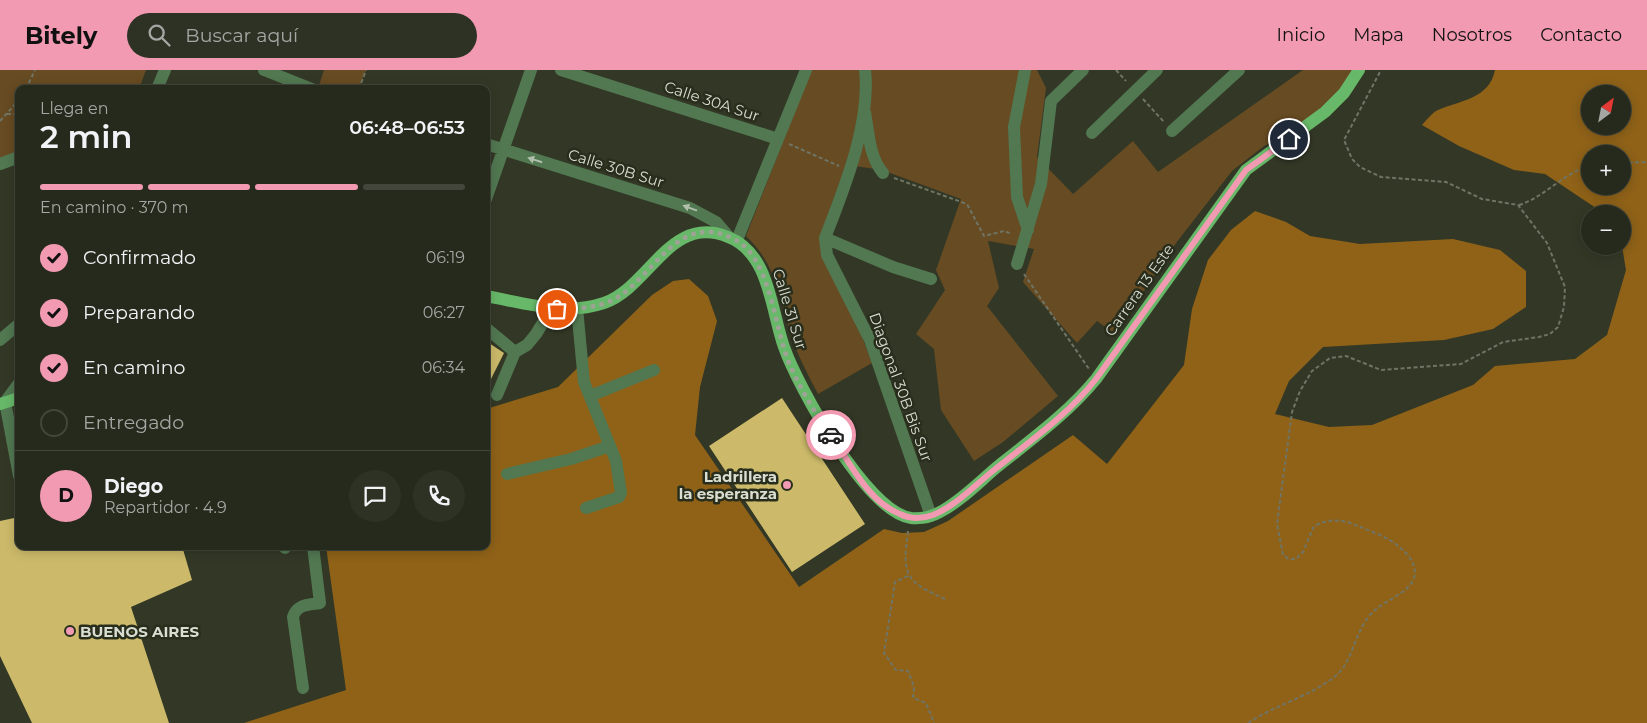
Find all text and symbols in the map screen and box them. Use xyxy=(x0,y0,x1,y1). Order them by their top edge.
search box xyxy=(127,13,477,58)
text: Bitely xyxy=(25,21,97,50)
icon: search xyxy=(145,21,173,49)
text: Buscar aquí xyxy=(185,24,298,47)
text: Inicio xyxy=(1277,24,1325,46)
text: Mapa xyxy=(1353,24,1404,46)
text: Nosotros xyxy=(1432,24,1512,46)
text: Contacto xyxy=(1540,24,1622,46)
street label: Calle 30A Sur xyxy=(662,77,762,125)
north arrow xyxy=(1581,85,1631,135)
map controls xyxy=(1581,85,1631,255)
text: Llega en xyxy=(40,99,108,118)
text: 06:48–06:53 xyxy=(349,116,465,139)
text: 2 min xyxy=(40,117,132,156)
pin xyxy=(1268,118,1310,160)
icon: home xyxy=(1275,125,1303,153)
street label: Calle 30B Sur xyxy=(566,144,666,192)
button: + xyxy=(1581,145,1631,195)
one-way arrow xyxy=(527,155,542,163)
text: En camino · 370 m xyxy=(40,198,188,217)
one-way arrow xyxy=(682,204,697,212)
button: − xyxy=(1581,205,1631,255)
street label: Carrera 13 Este xyxy=(1100,240,1178,340)
icon: check xyxy=(40,244,68,272)
text: Confirmado xyxy=(83,246,196,269)
text: 06:19 xyxy=(426,248,465,267)
street label: Calle 31 Sur xyxy=(769,266,811,352)
pin xyxy=(536,288,578,330)
icon: bag xyxy=(543,295,571,323)
icon: check xyxy=(40,299,68,327)
text: Preparando xyxy=(83,301,195,324)
text: 06:27 xyxy=(423,303,465,322)
street label: Diagonal 30B Bis Sur xyxy=(865,310,937,464)
icon: check xyxy=(40,354,68,382)
text: En camino xyxy=(83,356,185,379)
text: 06:34 xyxy=(422,358,465,377)
courier xyxy=(806,410,856,460)
text: Entregado xyxy=(83,411,184,434)
icon: car xyxy=(817,421,845,449)
place label: Ladrillera la esperanza xyxy=(679,467,777,503)
button: chat xyxy=(349,470,401,522)
button: phone xyxy=(413,470,465,522)
text: Diego xyxy=(104,475,163,498)
marker: Ladrillera la esperanza xyxy=(781,479,793,491)
text: D xyxy=(58,484,74,507)
text: Repartidor · 4.9 xyxy=(104,498,227,517)
place label: BUENOS AIRES xyxy=(80,622,199,641)
marker: BUENOS AIRES xyxy=(64,625,76,637)

